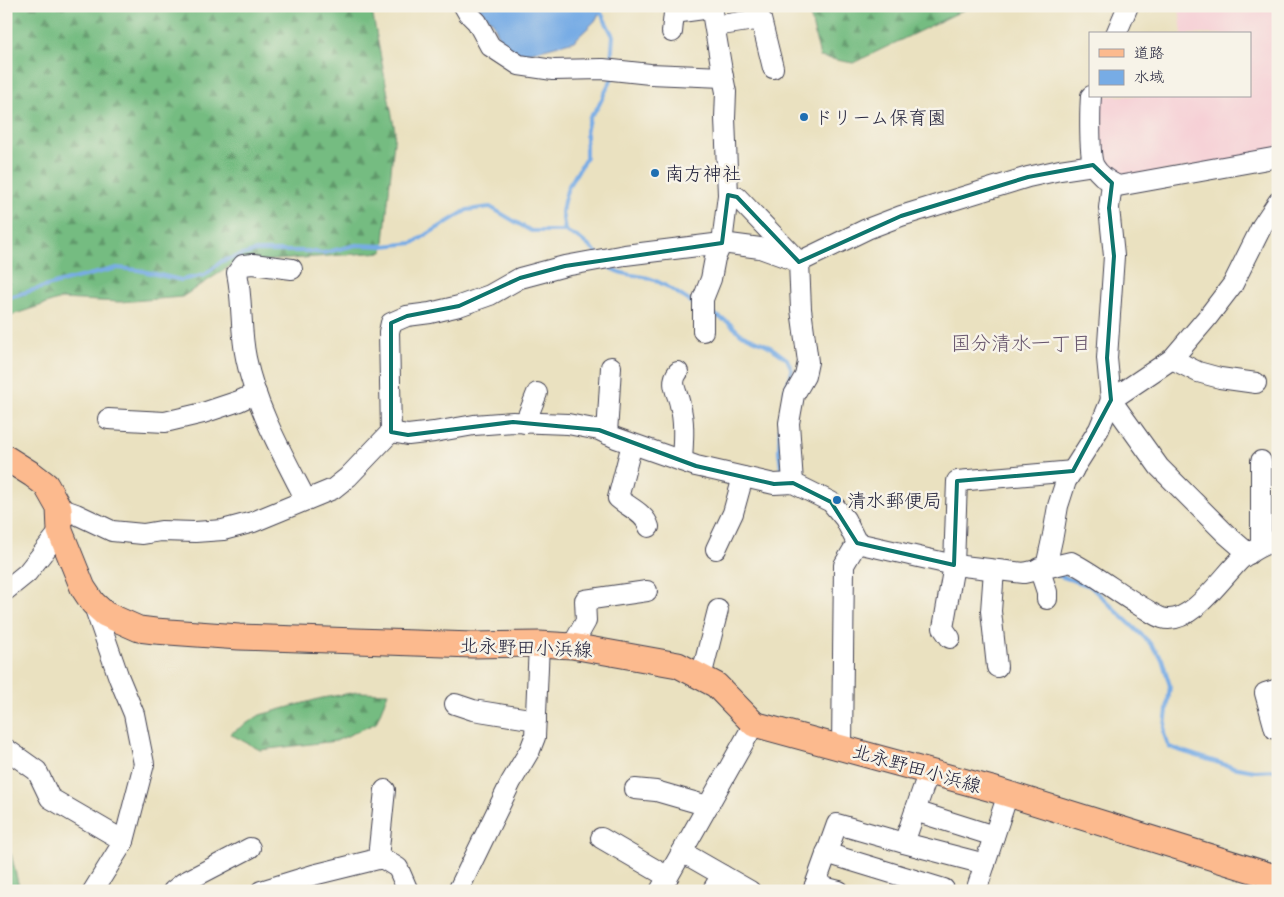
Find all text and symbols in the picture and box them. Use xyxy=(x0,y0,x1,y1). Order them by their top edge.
legend xyxy=(1089,32,1252,98)
text: 道路 xyxy=(1134,43,1164,64)
text: 水域 xyxy=(1134,67,1164,88)
place label: ドリーム保育園 xyxy=(814,105,946,132)
marker: ドリーム保育園 xyxy=(798,111,810,123)
place label: 南方神社 xyxy=(665,161,741,188)
marker: 南方神社 xyxy=(649,167,661,179)
district label: 国分清水一丁目 xyxy=(951,330,1091,358)
place label: 清水郵便局 xyxy=(847,488,942,515)
marker: 清水郵便局 xyxy=(831,494,843,506)
street label: 北永野田小浜線 xyxy=(459,633,593,664)
street label: 北永野田小浜線 xyxy=(849,738,984,801)

